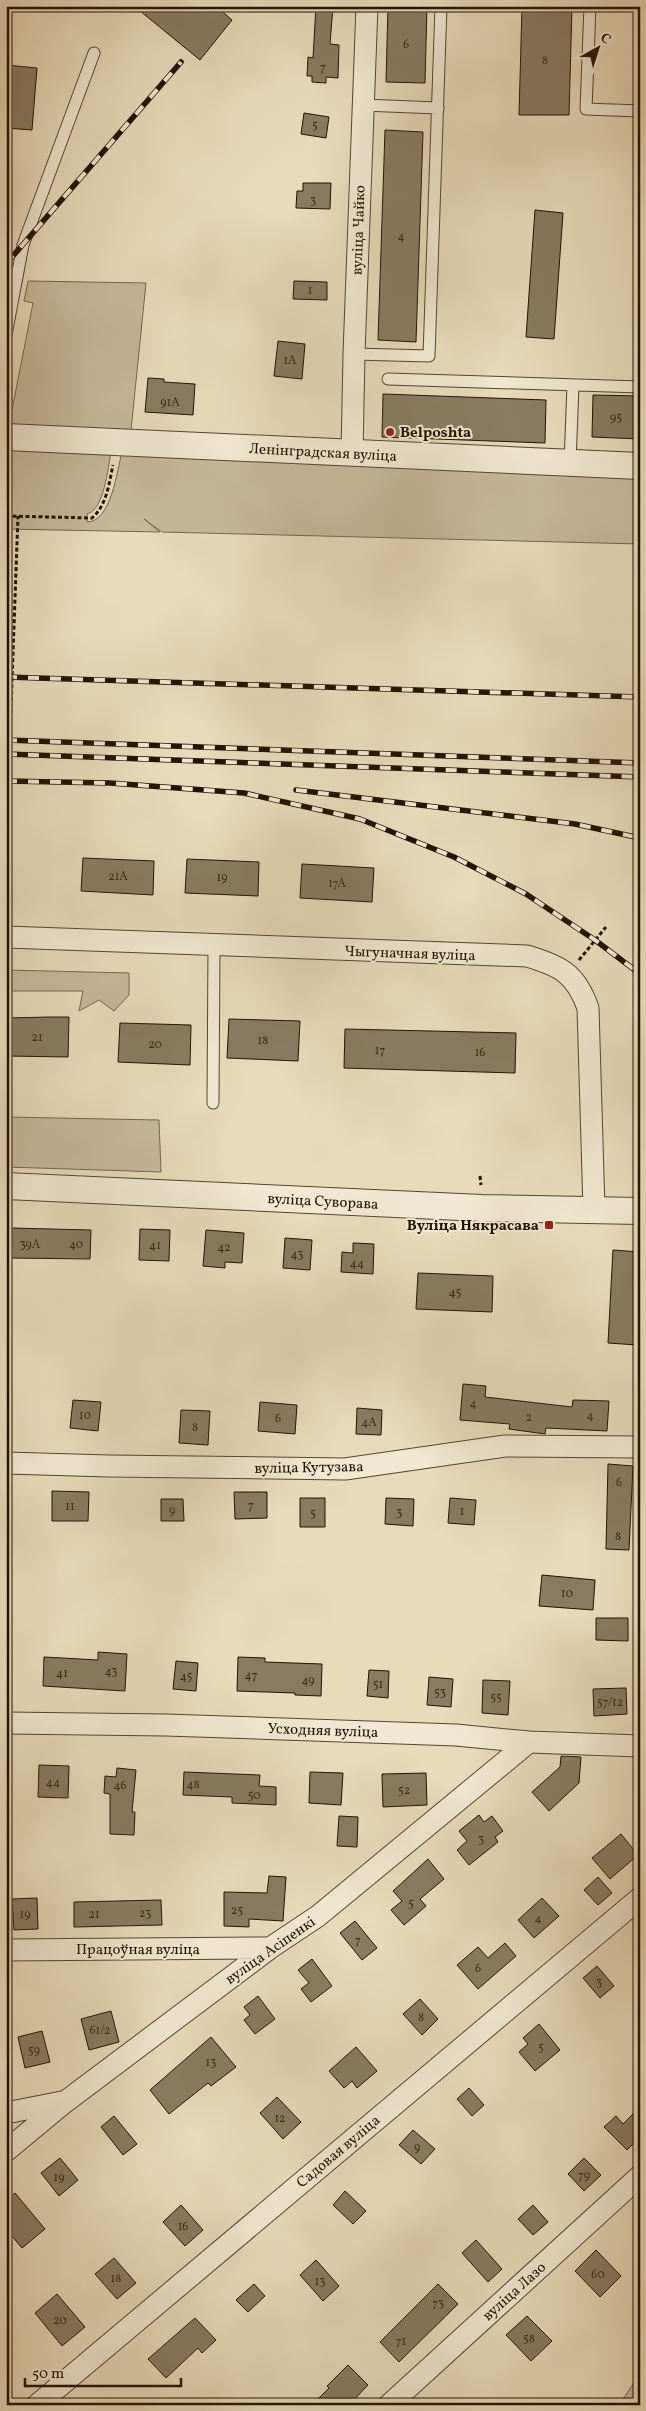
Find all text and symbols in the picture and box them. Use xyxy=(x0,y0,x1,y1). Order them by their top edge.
north arrow xyxy=(574,22,624,72)
text: С xyxy=(596,29,615,49)
house number: 6 xyxy=(403,37,409,53)
house number: 8 xyxy=(542,53,548,69)
house number: 7 xyxy=(320,60,326,76)
house number: 5 xyxy=(312,118,318,134)
street label: вуліца Чайко xyxy=(347,185,372,275)
house number: 3 xyxy=(310,193,316,209)
house number: 4 xyxy=(397,229,405,245)
house number: 1 xyxy=(308,283,312,299)
house number: 1А xyxy=(283,353,297,369)
house number: 91А xyxy=(160,395,180,411)
house number: 95 xyxy=(610,410,622,426)
place label: Belposhta xyxy=(400,423,471,444)
marker: Belposhta xyxy=(384,426,396,438)
street label: Ленінградская вуліца xyxy=(248,439,398,468)
house number: 21А xyxy=(108,869,128,885)
house number: 19 xyxy=(217,870,227,886)
house number: 17А xyxy=(328,876,346,892)
street label: Чыгуначная вуліца xyxy=(344,942,476,967)
house number: 21 xyxy=(31,1030,43,1046)
house number: 18 xyxy=(258,1033,268,1049)
house number: 20 xyxy=(148,1037,162,1053)
house number: 17 xyxy=(375,1043,385,1059)
house number: 16 xyxy=(475,1045,485,1061)
street label: вуліца Суворава xyxy=(267,1189,379,1216)
place label: Вуліца Някрасава xyxy=(407,1216,539,1237)
marker: Вуліца Някрасава xyxy=(543,1219,555,1231)
house number: 39А xyxy=(20,1237,41,1253)
house number: 40 xyxy=(69,1237,83,1253)
house number: 41 xyxy=(149,1238,161,1254)
house number: 42 xyxy=(217,1240,231,1256)
house number: 43 xyxy=(291,1247,303,1263)
house number: 44 xyxy=(350,1256,364,1272)
house number: 45 xyxy=(449,1285,462,1301)
house number: 4 xyxy=(469,1396,477,1412)
house number: 10 xyxy=(79,1408,91,1424)
house number: 4 xyxy=(586,1408,594,1424)
house number: 2 xyxy=(526,1410,532,1426)
house number: 6 xyxy=(275,1411,281,1427)
house number: 4А xyxy=(361,1415,377,1431)
house number: 8 xyxy=(192,1420,198,1436)
street label: вуліца Кутузава xyxy=(254,1457,364,1480)
house number: 6 xyxy=(616,1475,622,1491)
house number: 7 xyxy=(248,1498,254,1514)
house number: 11 xyxy=(65,1499,75,1515)
house number: 9 xyxy=(169,1503,175,1519)
house number: 1 xyxy=(460,1504,464,1520)
house number: 3 xyxy=(396,1505,402,1521)
house number: 5 xyxy=(310,1506,316,1522)
house number: 8 xyxy=(615,1529,621,1545)
house number: 10 xyxy=(561,1586,573,1602)
house number: 43 xyxy=(105,1664,117,1680)
house number: 41 xyxy=(56,1666,68,1682)
house number: 47 xyxy=(245,1668,258,1684)
house number: 45 xyxy=(180,1669,193,1685)
house number: 49 xyxy=(301,1673,315,1689)
house number: 51 xyxy=(373,1677,383,1693)
house number: 53 xyxy=(434,1685,446,1701)
house number: 55 xyxy=(490,1690,502,1706)
house number: 57/12 xyxy=(597,1695,623,1711)
street label: Усходняя вуліца xyxy=(267,1719,379,1744)
house number: 44 xyxy=(46,1775,60,1791)
house number: 48 xyxy=(186,1777,200,1793)
house number: 46 xyxy=(113,1778,127,1794)
house number: 52 xyxy=(398,1783,410,1799)
house number: 50 xyxy=(248,1788,260,1804)
house number: 3 xyxy=(478,1832,484,1848)
house number: 5 xyxy=(408,1896,414,1912)
house number: 25 xyxy=(231,1903,243,1919)
house number: 23 xyxy=(139,1906,151,1922)
house number: 19 xyxy=(20,1907,30,1923)
house number: 21 xyxy=(88,1907,100,1923)
house number: 4 xyxy=(534,1911,542,1927)
street label: вуліца Асіпенкі xyxy=(221,1912,320,1990)
house number: 7 xyxy=(355,1933,361,1949)
street label: Працоўная вуліца xyxy=(76,1940,200,1961)
house number: 6 xyxy=(475,1961,481,1977)
house number: 3 xyxy=(596,1975,602,1991)
house number: 8 xyxy=(418,2010,424,2026)
house number: 61/2 xyxy=(90,2023,110,2039)
house number: 5 xyxy=(538,2040,544,2056)
house number: 59 xyxy=(28,2043,40,2059)
house number: 13 xyxy=(206,2055,216,2071)
house number: 12 xyxy=(274,2111,286,2127)
street label: Садовая вуліца xyxy=(292,2111,385,2194)
house number: 9 xyxy=(414,2140,420,2156)
house number: 79 xyxy=(578,2168,590,2184)
house number: 19 xyxy=(54,2170,64,2186)
house number: 16 xyxy=(178,2219,188,2235)
street label: вуліца Лазо xyxy=(479,2258,551,2326)
house number: 60 xyxy=(591,2267,605,2283)
house number: 18 xyxy=(111,2271,121,2287)
house number: 13 xyxy=(315,2274,325,2290)
house number: 73 xyxy=(432,2296,444,2312)
house number: 20 xyxy=(53,2313,67,2329)
house number: 58 xyxy=(523,2331,535,2347)
house number: 71 xyxy=(396,2334,406,2350)
scale bar xyxy=(25,2356,181,2388)
text: 50 m xyxy=(32,2364,64,2385)

